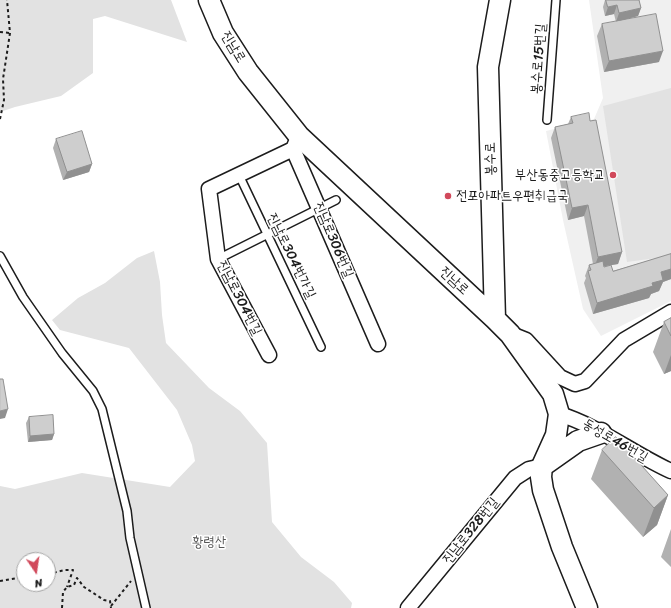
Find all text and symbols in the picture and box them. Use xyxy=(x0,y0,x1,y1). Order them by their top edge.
street label: 봉수로15번길 xyxy=(528,23,550,95)
street label: 진남로 xyxy=(217,28,249,66)
street label: 봉수로 xyxy=(482,142,500,176)
place label: 부산동중고등학교 xyxy=(515,167,605,183)
marker: 부산동중고등학교 xyxy=(608,170,618,180)
place label: 전포아파트우편취급국 xyxy=(456,188,569,204)
marker: 전포아파트우편취급국 xyxy=(443,191,453,201)
street label: 진남로306번길 xyxy=(309,200,357,280)
street label: 진남로304번가길 xyxy=(263,211,319,301)
street label: 진남로304번길 xyxy=(213,258,265,338)
street label: 진남로 xyxy=(436,263,472,299)
street label: 동성로46번길 xyxy=(579,415,651,467)
street label: 진남로328번길 xyxy=(439,494,503,568)
park label: 황령산 xyxy=(192,534,226,550)
north arrow xyxy=(16,552,56,592)
text: N xyxy=(33,573,44,593)

